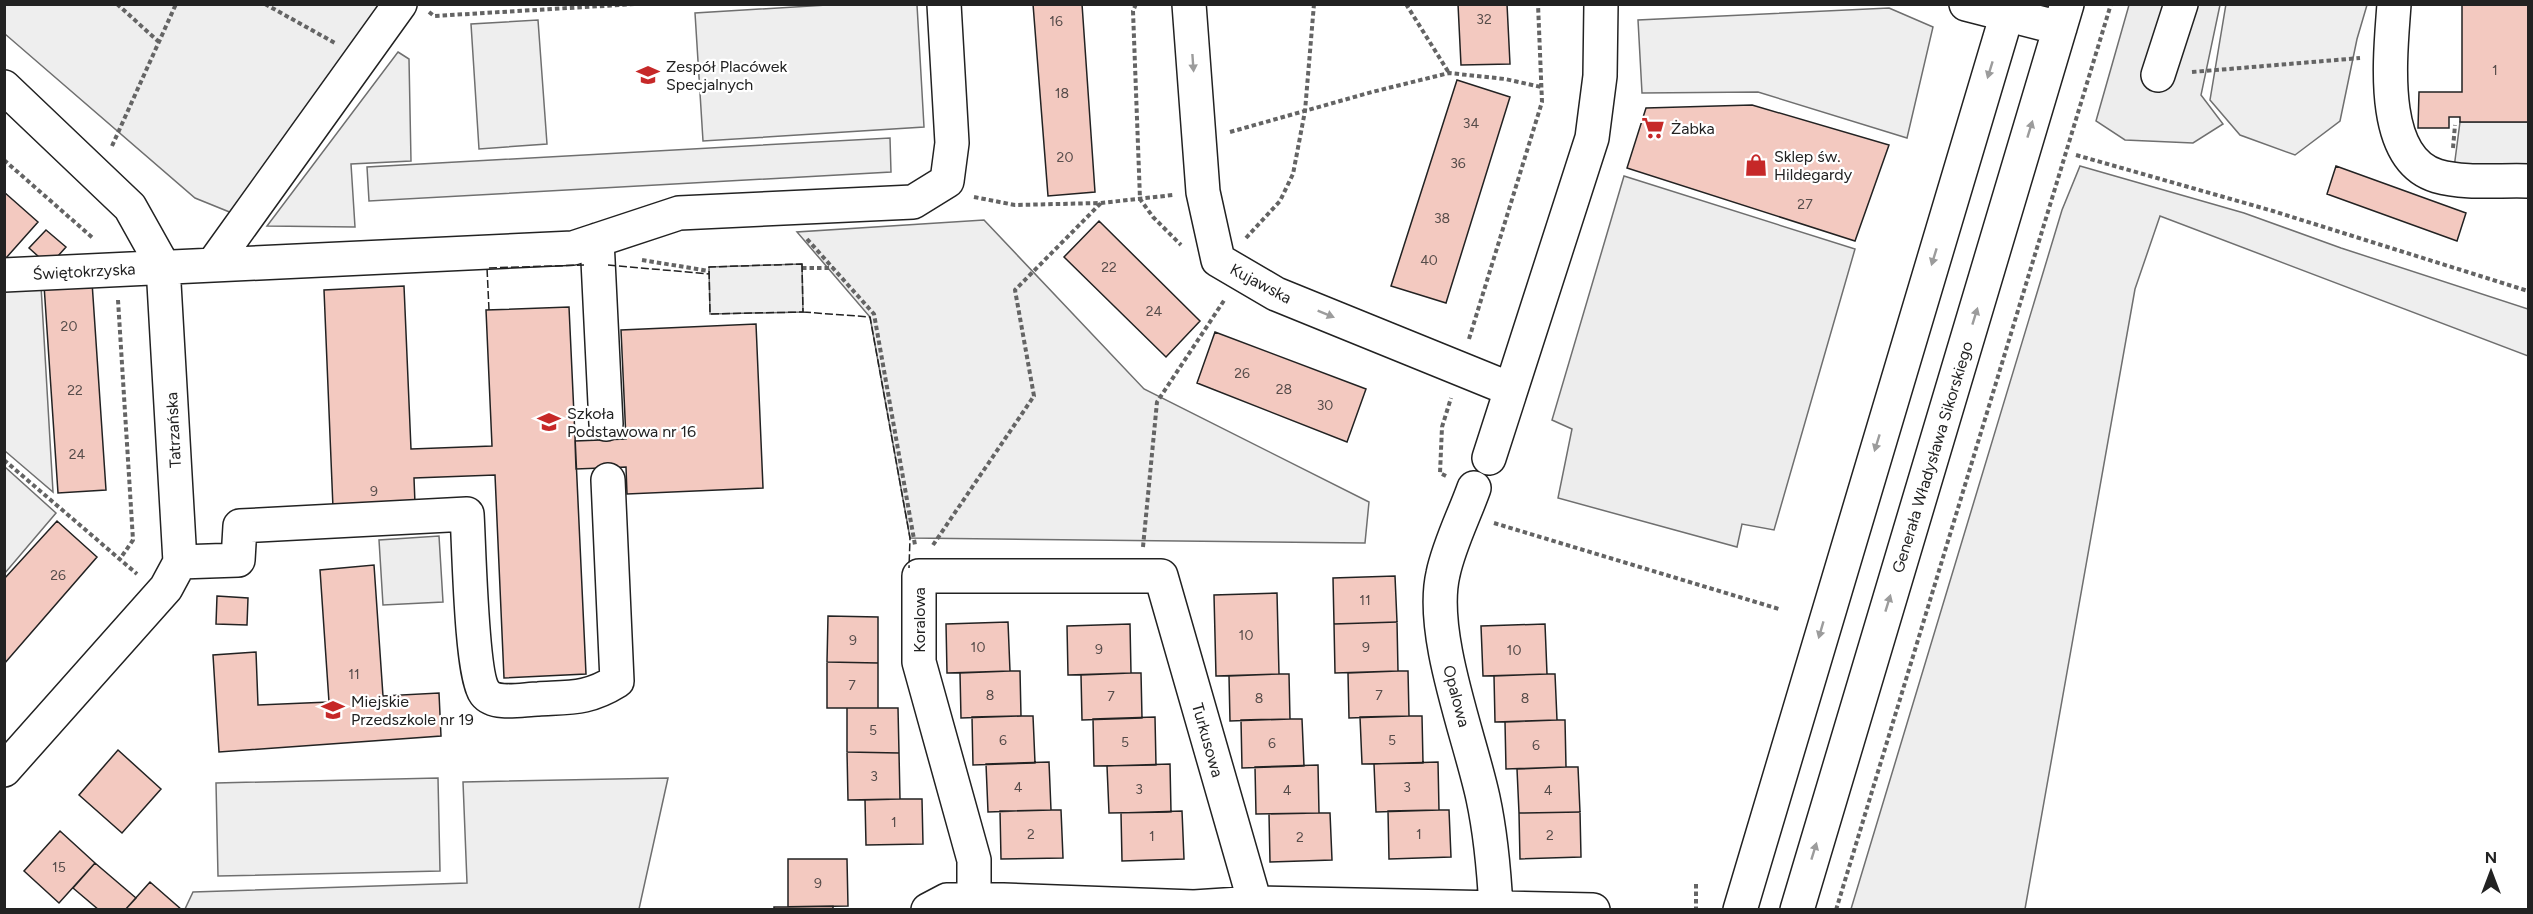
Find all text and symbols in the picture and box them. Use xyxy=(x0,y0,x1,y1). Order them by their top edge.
house number: 32 xyxy=(1476,11,1492,28)
house number: 16 xyxy=(1049,13,1063,30)
one-way arrow xyxy=(1188,53,1198,72)
place label: Zespół Placówek Specjalnych xyxy=(666,57,787,94)
one-way arrow xyxy=(1985,61,1994,79)
school or university icon: Zespół Placówek Specjalnych xyxy=(635,62,661,88)
house number: 1 xyxy=(2492,62,2498,79)
house number: 18 xyxy=(1055,85,1069,102)
house number: 34 xyxy=(1463,115,1479,132)
supermarket icon: Żabka xyxy=(1640,115,1666,141)
place label: Żabka xyxy=(1671,119,1715,138)
one-way arrow xyxy=(2026,120,2035,138)
place label: Sklep św. Hildegardy xyxy=(1774,147,1853,184)
house number: 20 xyxy=(1057,149,1073,166)
shop icon: Sklep św. Hildegardy xyxy=(1743,152,1769,178)
house number: 36 xyxy=(1450,155,1466,172)
house number: 27 xyxy=(1797,196,1813,213)
house number: 38 xyxy=(1434,210,1450,227)
one-way arrow xyxy=(1929,248,1938,266)
house number: 40 xyxy=(1420,252,1438,269)
street label: Świętokrzyska xyxy=(32,259,136,284)
house number: 22 xyxy=(1101,259,1117,276)
street label: Kujawska xyxy=(1227,259,1295,307)
house number: 24 xyxy=(1146,303,1163,320)
one-way arrow xyxy=(1971,307,1980,325)
one-way arrow xyxy=(1318,309,1336,319)
house number: 20 xyxy=(61,318,77,335)
street label: Generała Władysława Sikorskiego xyxy=(1888,339,1977,575)
house number: 26 xyxy=(1234,365,1250,382)
house number: 28 xyxy=(1276,381,1292,398)
house number: 22 xyxy=(67,382,83,399)
street label: Tatrzańska xyxy=(162,392,185,468)
house number: 30 xyxy=(1317,397,1333,414)
place label: Szkoła Podstawowa nr 16 xyxy=(567,404,696,441)
school or university icon: Szkoła Podstawowa nr 16 xyxy=(536,409,562,435)
one-way arrow xyxy=(1872,435,1882,453)
house number: 24 xyxy=(69,446,86,463)
house number: 9 xyxy=(370,483,378,500)
house number: 26 xyxy=(50,567,66,584)
street label: Koralowa xyxy=(910,587,929,653)
house number: 11 xyxy=(1359,592,1371,609)
one-way arrow xyxy=(1884,594,1893,612)
one-way arrow xyxy=(1816,621,1825,639)
house number: 10 xyxy=(1239,627,1253,644)
house number: 9 xyxy=(849,632,857,649)
house number: 10 xyxy=(971,639,985,656)
house number: 9 xyxy=(1362,639,1370,656)
house number: 9 xyxy=(1095,641,1103,658)
house number: 10 xyxy=(1507,642,1521,659)
street label: Opalowa xyxy=(1439,663,1474,729)
house number: 11 xyxy=(348,666,360,683)
house number: 7 xyxy=(848,677,856,694)
house number: 8 xyxy=(986,687,994,704)
house number: 7 xyxy=(1375,687,1383,704)
house number: 7 xyxy=(1107,688,1115,705)
house number: 8 xyxy=(1255,690,1263,707)
house number: 8 xyxy=(1521,690,1529,707)
place label: Miejskie Przedszkole nr 19 xyxy=(351,692,474,729)
school or university icon: Miejskie Przedszkole nr 19 xyxy=(320,697,346,723)
street label: Turkusowa xyxy=(1188,701,1227,779)
house number: 5 xyxy=(869,722,877,739)
house number: 6 xyxy=(999,732,1007,749)
house number: 5 xyxy=(1388,732,1396,749)
house number: 5 xyxy=(1121,734,1129,751)
house number: 6 xyxy=(1268,735,1276,752)
house number: 6 xyxy=(1532,737,1540,754)
house number: 3 xyxy=(870,768,878,785)
house number: 4 xyxy=(1014,779,1023,796)
house number: 3 xyxy=(1403,779,1411,796)
house number: 3 xyxy=(1135,781,1143,798)
house number: 4 xyxy=(1283,782,1292,799)
house number: 4 xyxy=(1544,782,1553,799)
house number: 1 xyxy=(891,814,897,831)
house number: 2 xyxy=(1027,826,1035,843)
house number: 1 xyxy=(1416,826,1422,843)
house number: 2 xyxy=(1546,827,1554,844)
house number: 1 xyxy=(1149,828,1155,845)
house number: 2 xyxy=(1296,829,1304,846)
one-way arrow xyxy=(1810,841,1819,859)
north arrow xyxy=(2461,842,2521,902)
text: N xyxy=(2485,848,2497,867)
house number: 15 xyxy=(52,859,66,876)
house number: 9 xyxy=(814,875,822,892)

